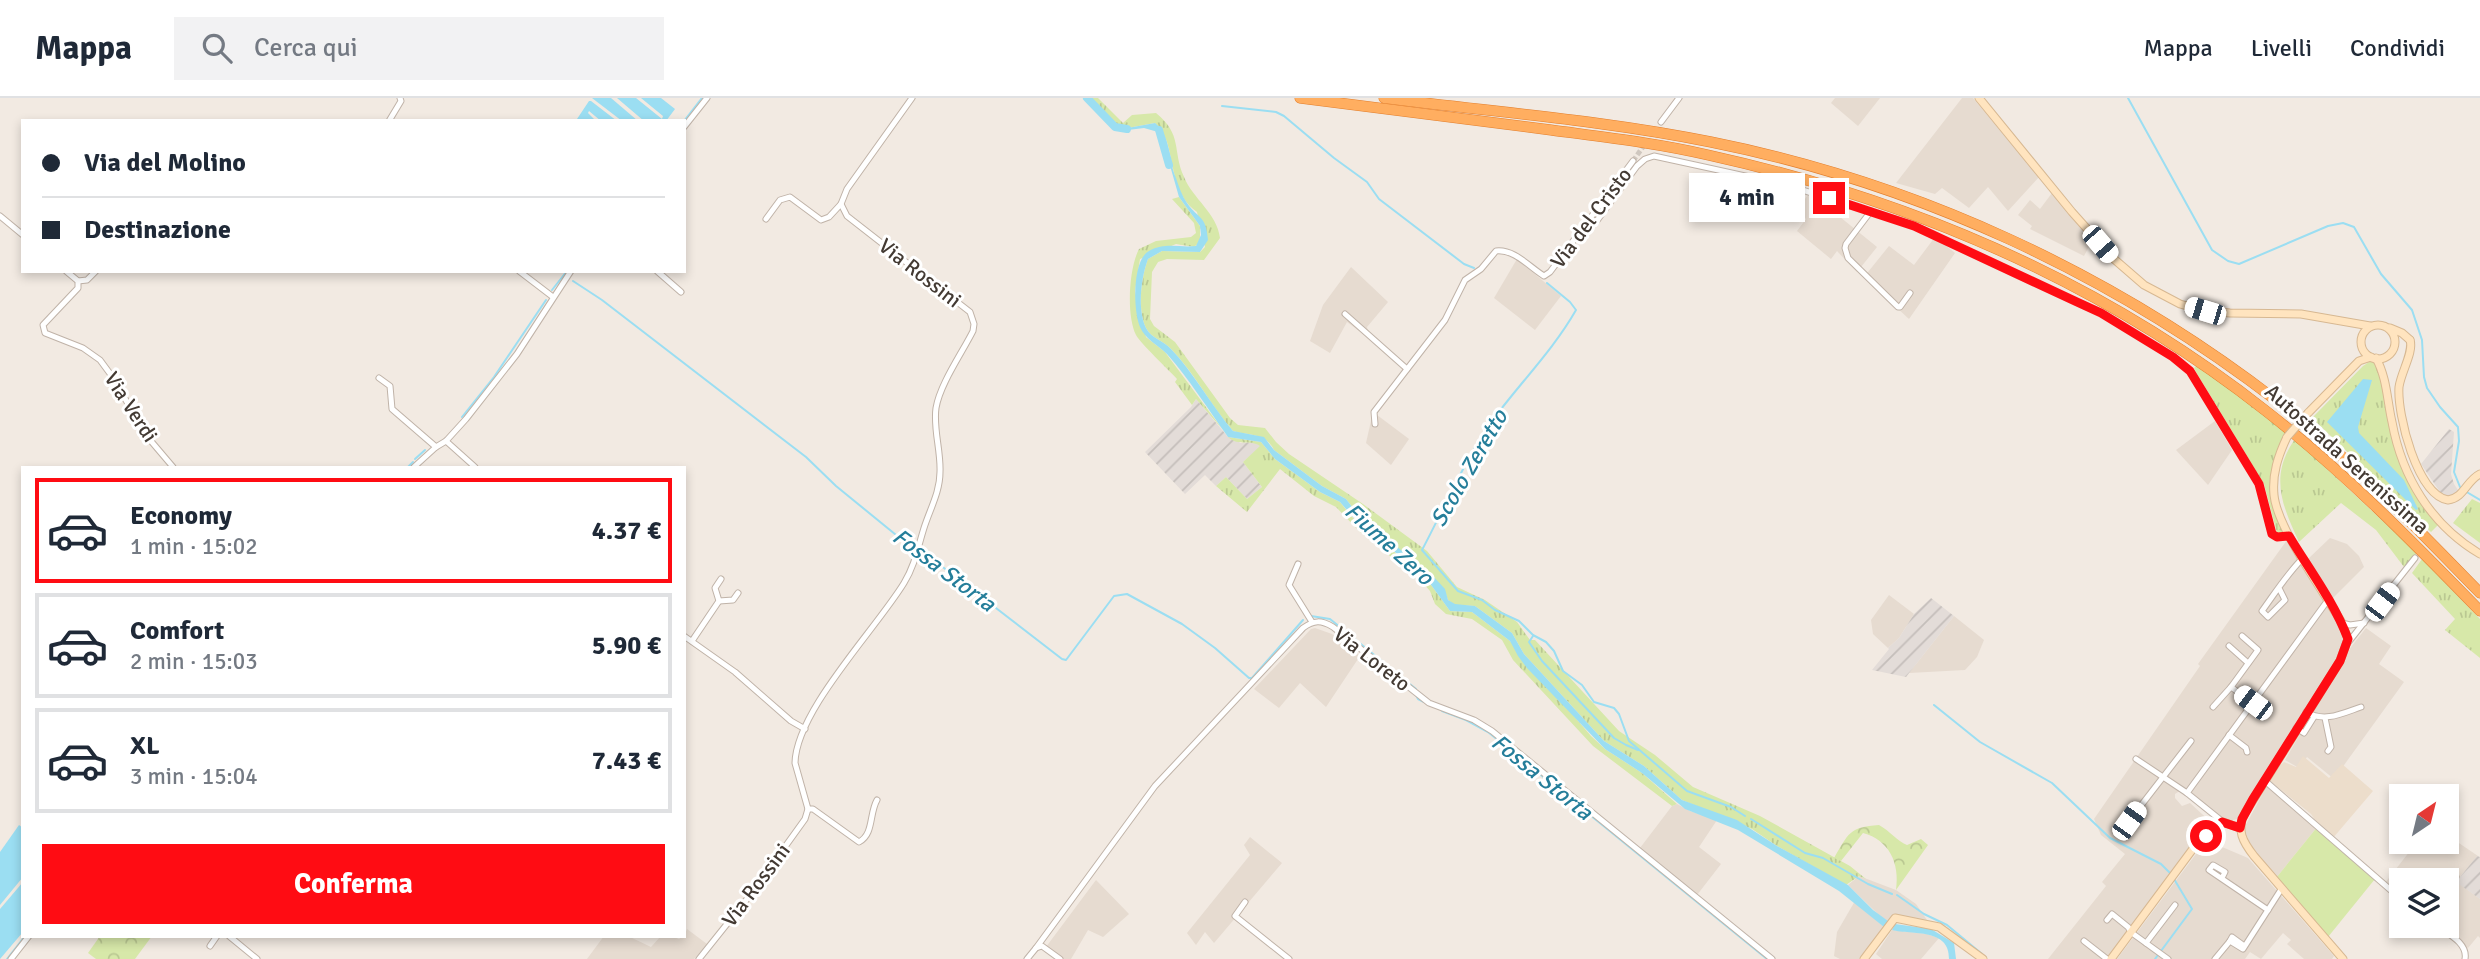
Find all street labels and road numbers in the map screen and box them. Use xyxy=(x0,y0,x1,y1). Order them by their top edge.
street label: Via del Cristo xyxy=(1545,163,1637,273)
street label: Via Rossini xyxy=(874,233,966,313)
street label: Via Verdi xyxy=(99,367,163,447)
street label: Autostrada Serenissima xyxy=(2260,378,2434,540)
street label: Via Loreto xyxy=(1328,621,1416,697)
street label: Via Rossini xyxy=(716,838,796,932)

